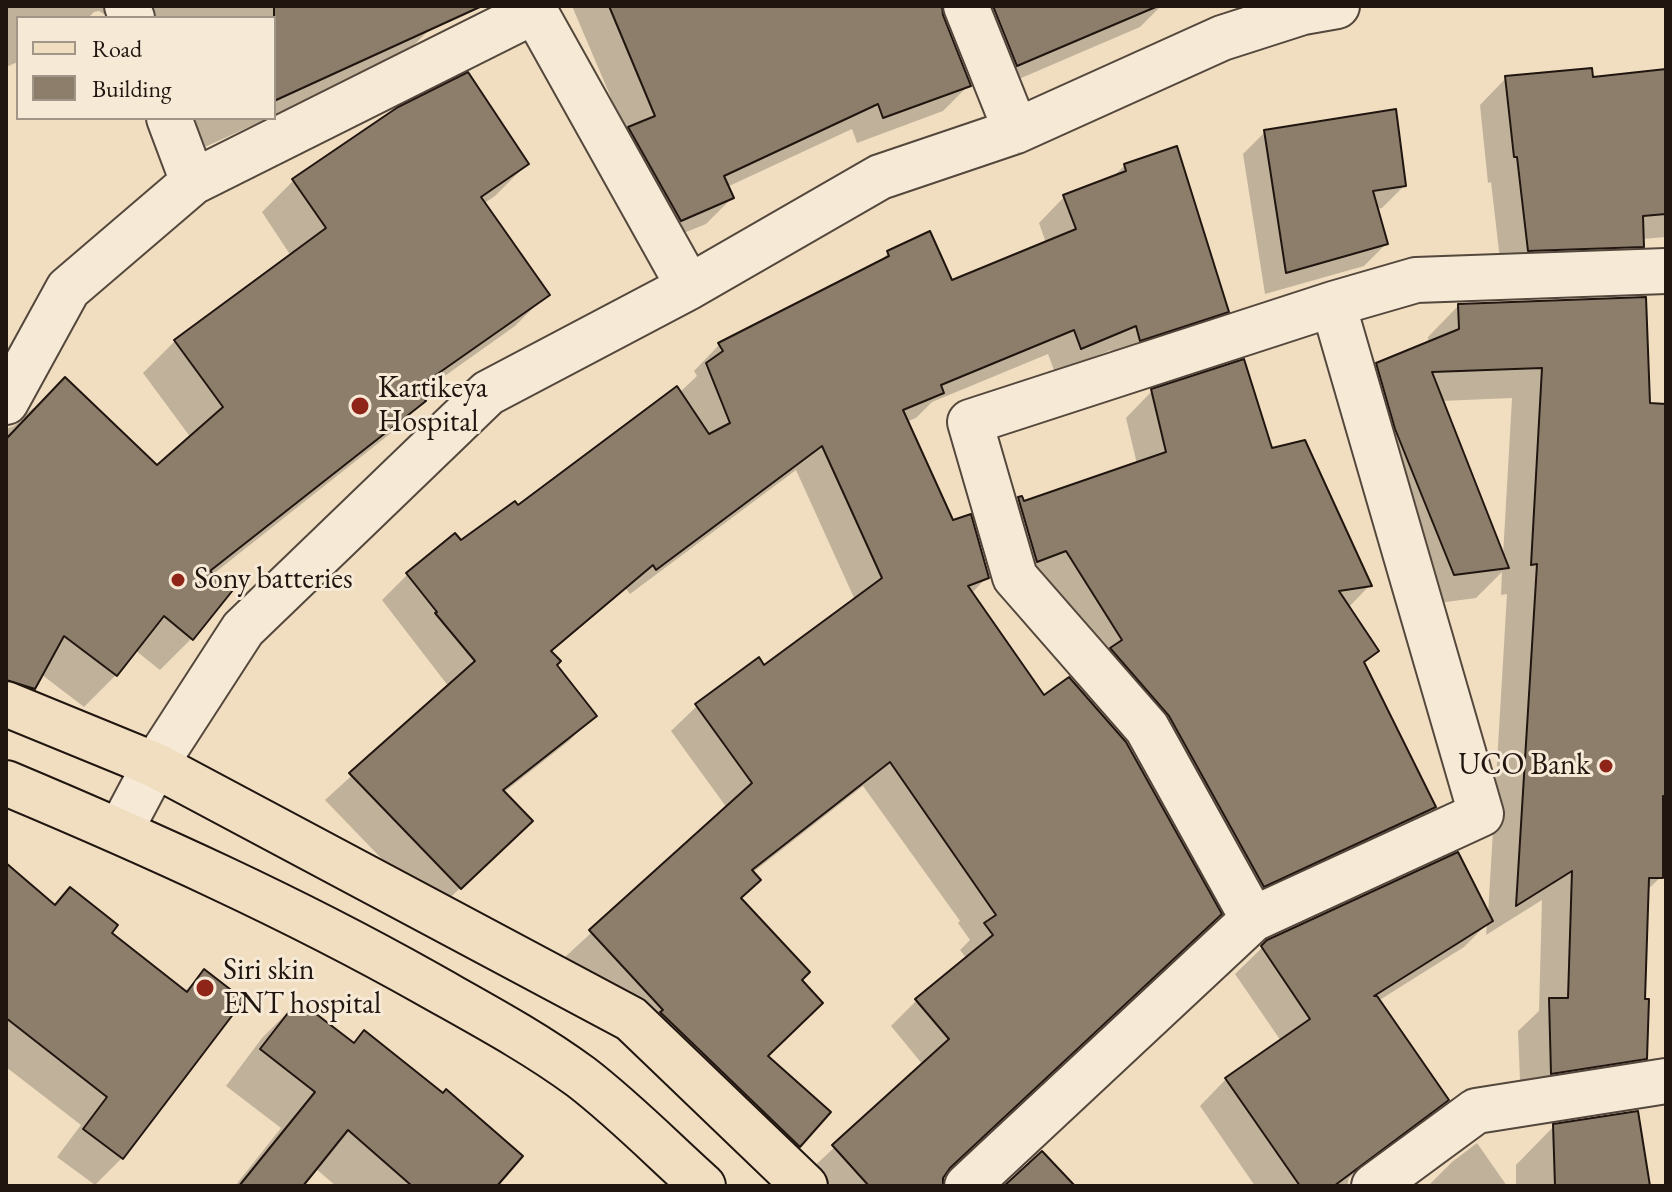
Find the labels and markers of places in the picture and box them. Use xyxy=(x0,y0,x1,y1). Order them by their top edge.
place label: Kartikeya Hospital xyxy=(378,371,488,442)
marker: Kartikeya Hospital xyxy=(349,395,371,417)
place label: Sony batteries xyxy=(194,562,353,598)
marker: Sony batteries xyxy=(169,571,187,589)
place label: UCO Bank xyxy=(1458,748,1590,784)
marker: UCO Bank xyxy=(1597,757,1615,775)
place label: Siri skin ENT hospital xyxy=(223,953,381,1024)
marker: Siri skin ENT hospital xyxy=(194,977,216,999)

